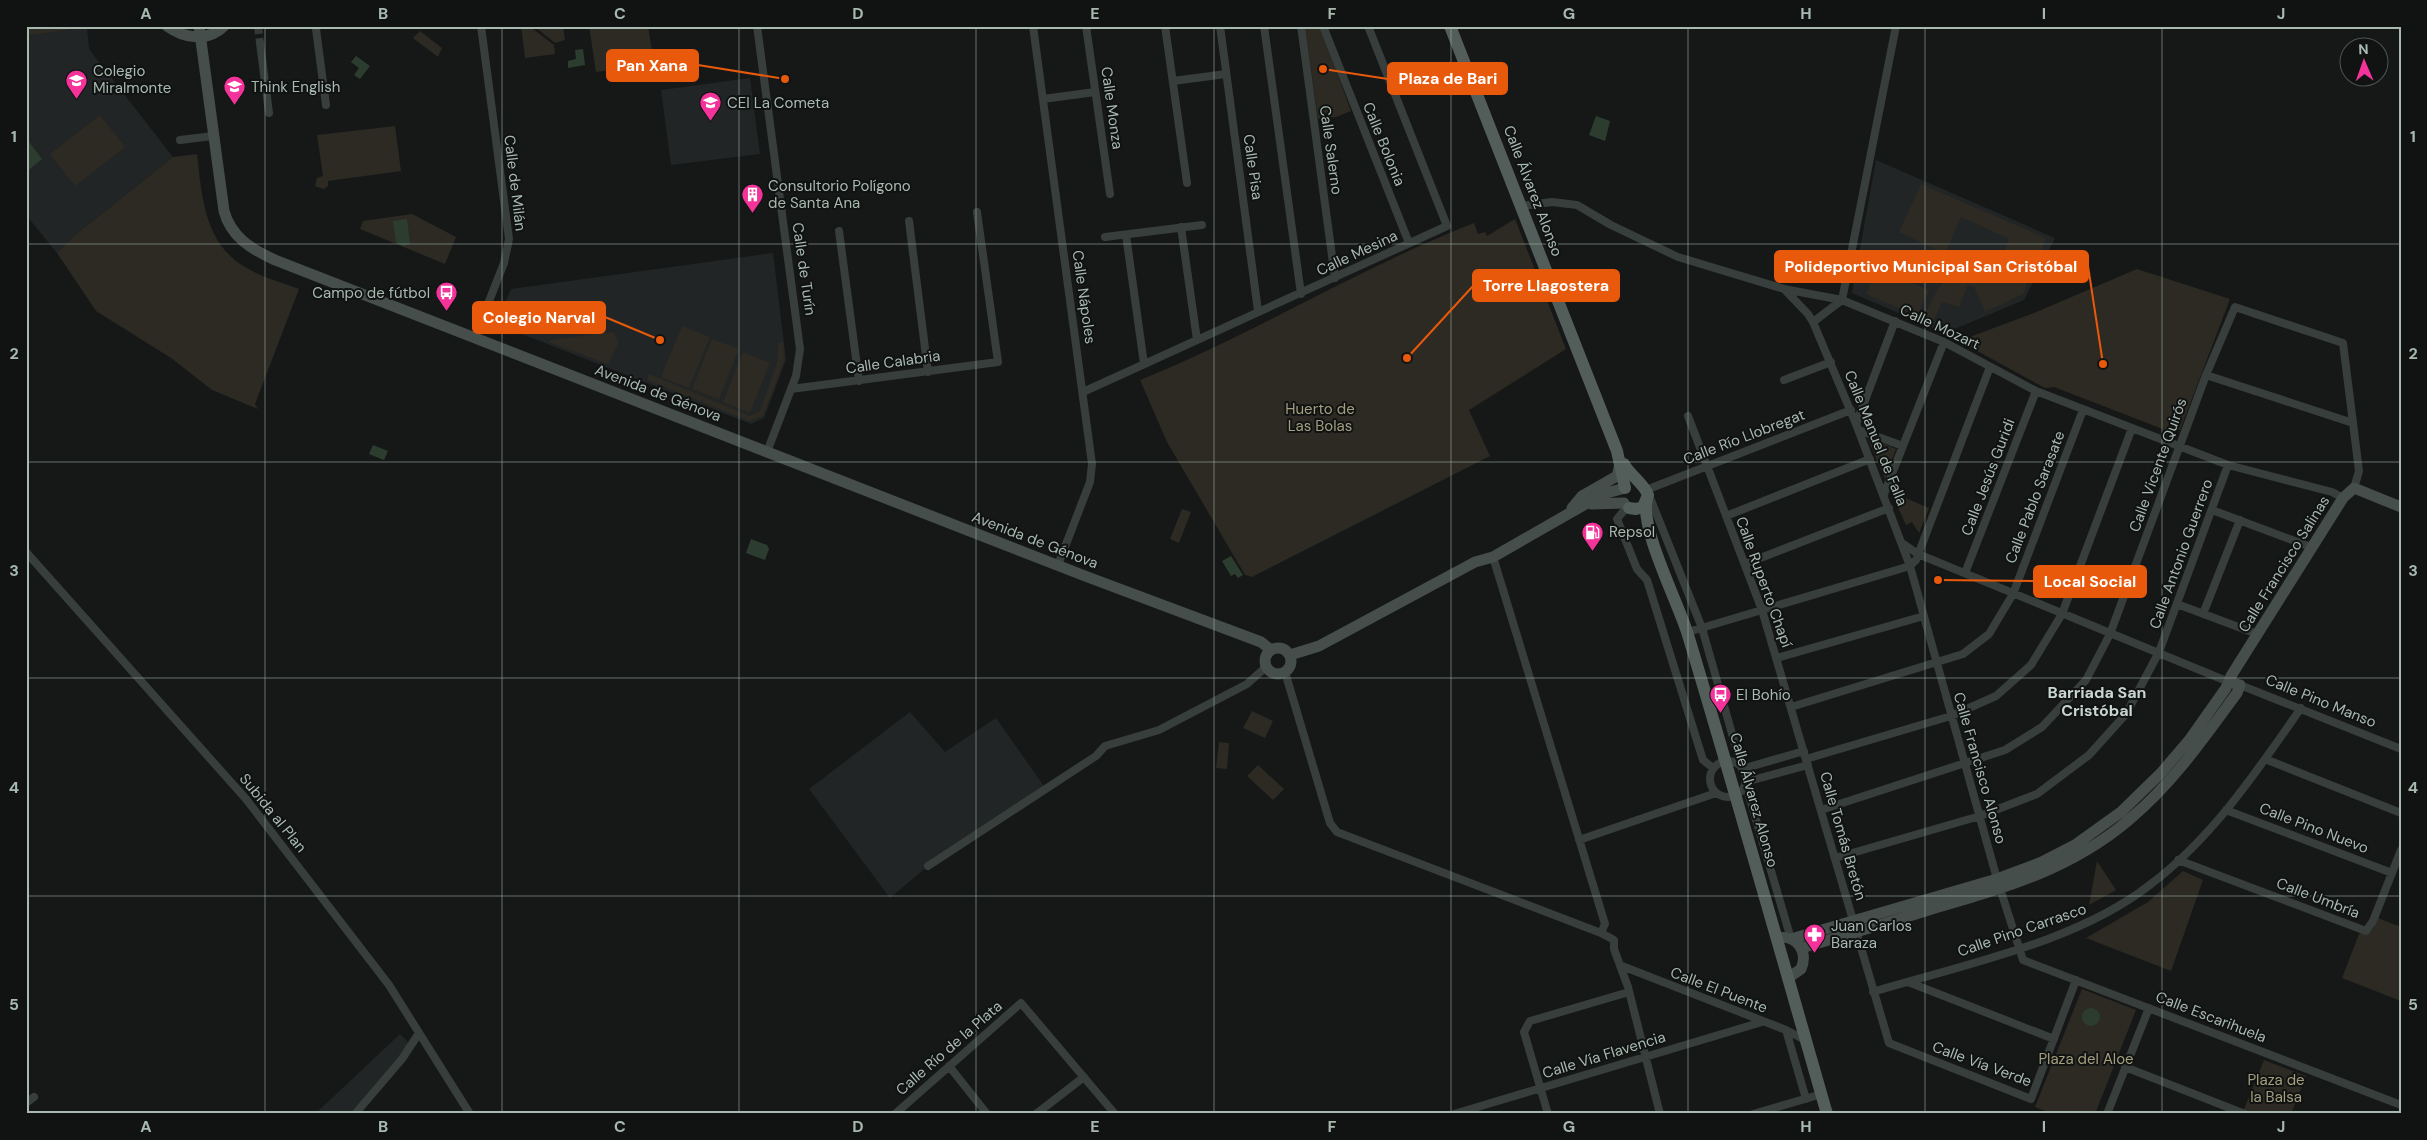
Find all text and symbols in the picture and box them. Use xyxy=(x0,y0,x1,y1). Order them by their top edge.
text: A xyxy=(140,3,152,24)
text: B xyxy=(378,3,388,24)
text: C xyxy=(614,3,626,24)
text: D xyxy=(852,3,864,24)
text: E xyxy=(1090,3,1100,24)
text: F xyxy=(1328,3,1337,24)
text: G xyxy=(1563,3,1575,24)
text: H xyxy=(1800,3,1812,24)
text: I xyxy=(2042,3,2046,24)
text: J xyxy=(2277,3,2285,24)
north arrow xyxy=(2340,38,2390,88)
text: N xyxy=(2358,40,2369,58)
callout: Pan Xana xyxy=(607,50,698,81)
text: Pan Xana xyxy=(616,55,688,76)
place label: Colegio Miralmonte xyxy=(93,61,171,98)
callout: Plaza de Bari xyxy=(1388,63,1507,94)
street label: Calle Monza xyxy=(1096,65,1128,151)
school or university icon: Colegio Miralmonte xyxy=(65,68,89,99)
text: Plaza de Bari xyxy=(1399,68,1497,89)
school or university icon: Think English xyxy=(223,75,247,106)
place label: Think English xyxy=(251,77,340,97)
school or university icon: CEI La Cometa xyxy=(699,91,723,122)
place label: CEI La Cometa xyxy=(727,93,829,113)
street label: Calle Bolonia xyxy=(1358,99,1410,189)
street label: Calle Salerno xyxy=(1315,104,1347,196)
street label: Calle Álvarez Alonso xyxy=(1499,123,1567,260)
text: 1 xyxy=(11,126,17,147)
text: 1 xyxy=(2410,126,2416,147)
street label: Calle Pisa xyxy=(1238,133,1268,201)
street label: Calle de Milán xyxy=(499,134,531,232)
place label: Consultorio Polígono de Santa Ana xyxy=(768,176,911,213)
building icon: Consultorio Polígono de Santa Ana xyxy=(740,183,764,214)
street label: Calle de Turín xyxy=(788,221,820,317)
street label: Calle Mesina xyxy=(1313,226,1401,280)
street label: Calle Nápoles xyxy=(1068,249,1100,345)
callout: Polideportivo Municipal San Cristóbal xyxy=(1775,251,2088,282)
text: Polideportivo Municipal San Cristóbal xyxy=(1785,256,2077,277)
callout: Torre Llagostera xyxy=(1473,270,1619,301)
text: Torre Llagostera xyxy=(1483,275,1609,296)
bus stop icon: Campo de fútbol xyxy=(434,281,458,312)
place label: Campo de fútbol xyxy=(312,283,430,303)
street label: Calle Mozart xyxy=(1897,300,1983,354)
callout: Colegio Narval xyxy=(473,302,605,333)
text: Colegio Narval xyxy=(483,307,595,328)
text: 2 xyxy=(9,343,19,364)
text: 2 xyxy=(2408,343,2418,364)
street label: Calle Calabria xyxy=(844,345,942,379)
street label: Avenida de Génova xyxy=(592,360,724,426)
street label: Calle Manuel de Falla xyxy=(1840,367,1912,509)
street label: Calle Vicente Quirós xyxy=(2124,395,2192,535)
park label: Huerto de Las Bolas xyxy=(1285,399,1355,436)
street label: Calle Río Llobregat xyxy=(1680,405,1808,469)
street label: Calle Jesús Guridi xyxy=(1956,416,2020,538)
street label: Calle Pablo Sarasate xyxy=(2000,428,2070,566)
street label: Calle Antonio Guerrero xyxy=(2145,476,2218,632)
street label: Calle Francisco Salinas xyxy=(2234,492,2334,636)
street label: Avenida de Génova xyxy=(969,507,1101,573)
street label: Calle Ruperto Chapí xyxy=(1731,514,1797,651)
fuel station icon: Repsol xyxy=(1581,520,1605,551)
place label: Repsol xyxy=(1609,522,1655,542)
text: 3 xyxy=(9,560,19,581)
text: 3 xyxy=(2408,560,2418,581)
callout: Local Social xyxy=(2034,566,2146,597)
text: Local Social xyxy=(2044,571,2136,592)
street label: Calle Pino Manso xyxy=(2263,670,2379,732)
district label: Barriada San Cristóbal xyxy=(2048,682,2146,721)
bus stop icon: El Bohío xyxy=(1708,683,1732,714)
place label: El Bohío xyxy=(1736,685,1791,705)
street label: Calle Francisco Alonso xyxy=(1949,690,2011,846)
street label: Calle Álvarez Alonso xyxy=(1725,730,1783,870)
street label: Subida al Plan xyxy=(235,769,311,857)
street label: Calle Tomás Bretón xyxy=(1815,769,1871,903)
text: 4 xyxy=(9,777,19,798)
text: 4 xyxy=(2408,777,2418,798)
street label: Calle Pino Nuevo xyxy=(2256,798,2372,858)
street label: Calle Umbría xyxy=(2273,873,2363,923)
street label: Calle Pino Carrasco xyxy=(1955,899,2089,961)
place label: Juan Carlos Baraza xyxy=(1831,916,1912,953)
pharmacy icon: Juan Carlos Baraza xyxy=(1803,923,1827,954)
street label: Calle El Puente xyxy=(1668,962,1770,1018)
street label: Calle Escarihuela xyxy=(2153,987,2269,1047)
text: 5 xyxy=(9,994,19,1015)
text: 5 xyxy=(2408,994,2418,1015)
street label: Calle Río de la Plata xyxy=(892,996,1006,1100)
street label: Calle Vía Flavencia xyxy=(1540,1027,1668,1083)
street label: Calle Vía Verde xyxy=(1930,1037,2034,1091)
park label: Plaza del Aloe xyxy=(2038,1049,2134,1069)
park label: Plaza de la Balsa xyxy=(2247,1070,2305,1107)
text: A xyxy=(140,1116,152,1137)
text: B xyxy=(378,1116,388,1137)
text: C xyxy=(614,1116,626,1137)
text: D xyxy=(852,1116,864,1137)
text: E xyxy=(1090,1116,1100,1137)
text: F xyxy=(1328,1116,1337,1137)
text: G xyxy=(1563,1116,1575,1137)
text: H xyxy=(1800,1116,1812,1137)
text: I xyxy=(2042,1116,2046,1137)
text: J xyxy=(2277,1116,2285,1137)

